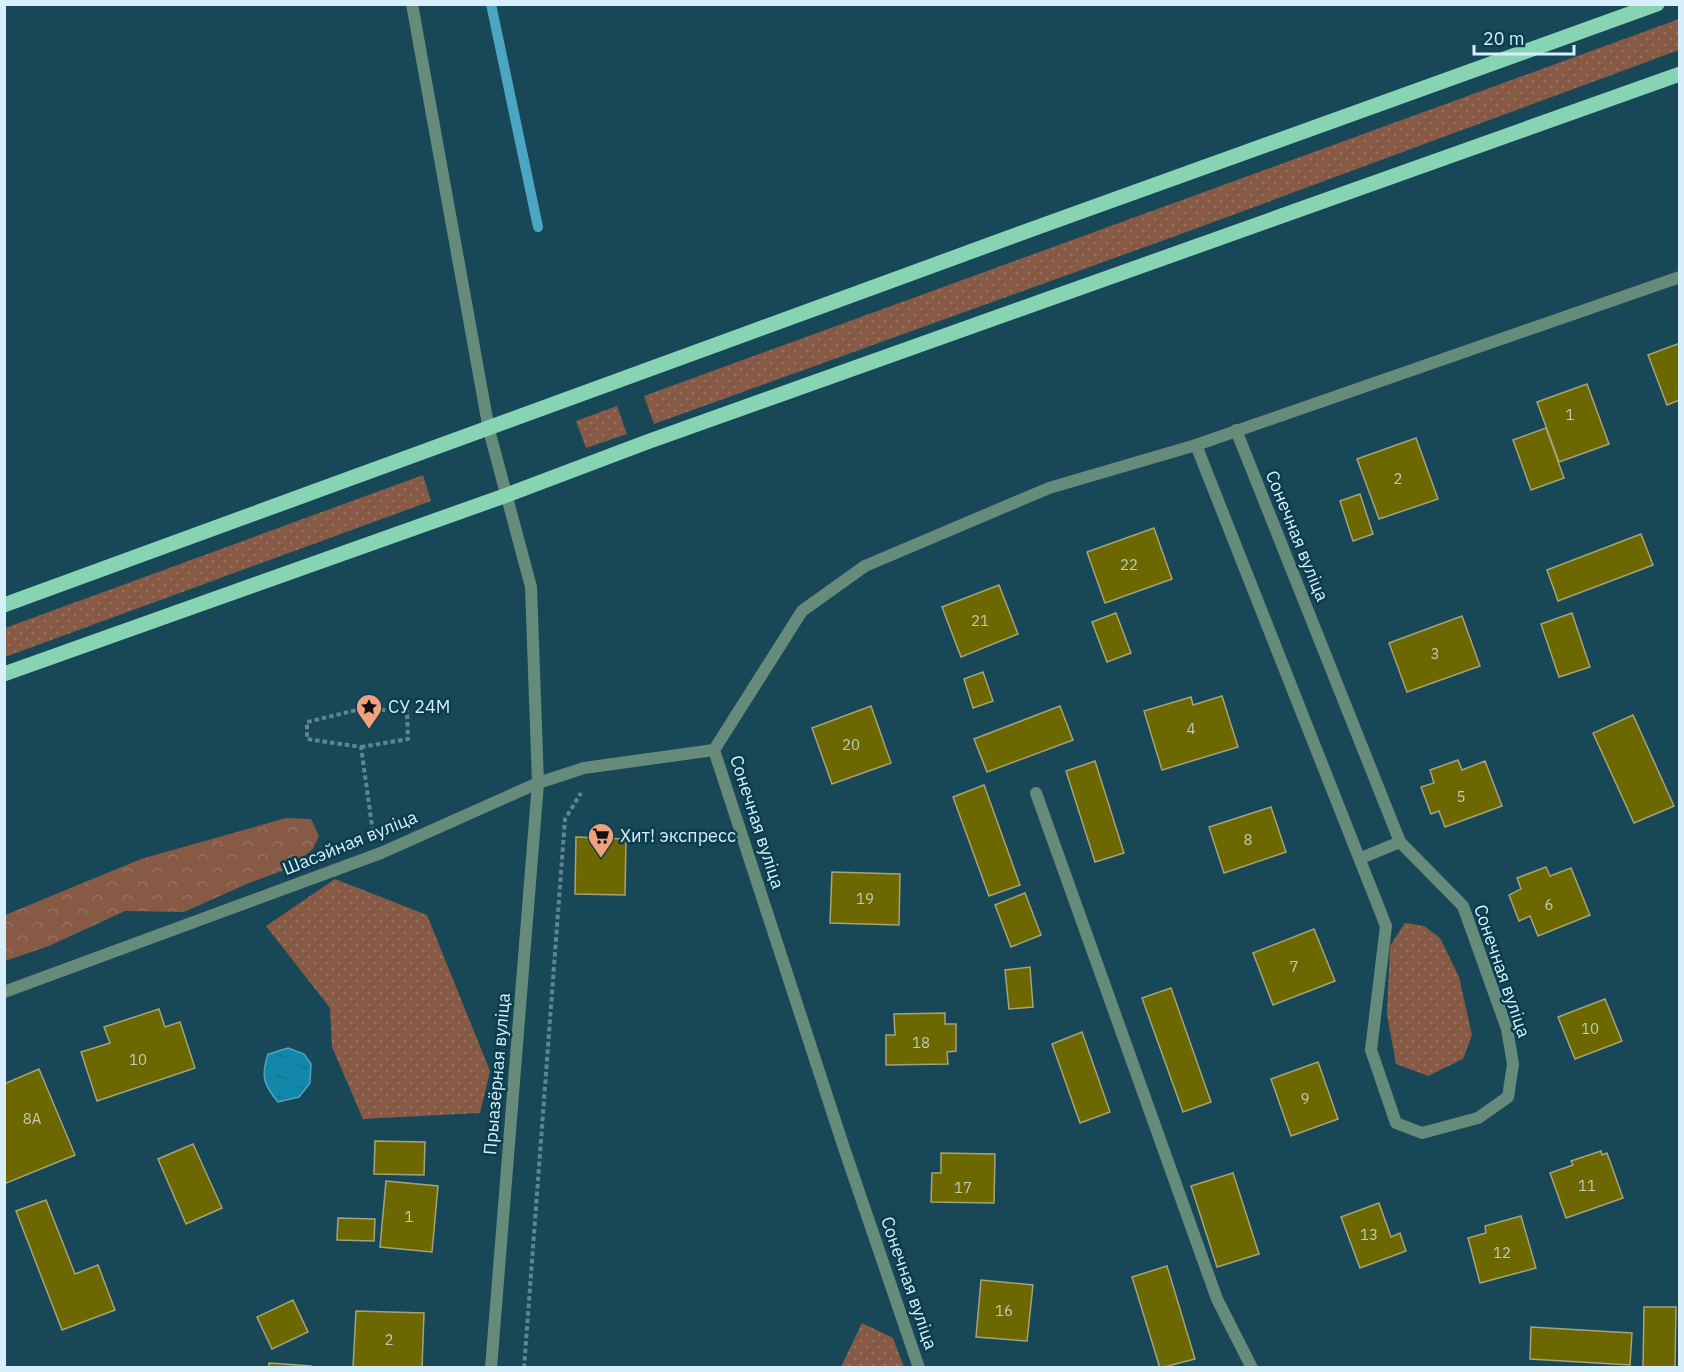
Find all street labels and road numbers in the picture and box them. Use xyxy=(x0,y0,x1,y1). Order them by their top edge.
street label: Сонечная вуліца xyxy=(1261,467,1334,605)
street label: Сонечная вуліца xyxy=(725,752,790,892)
street label: Шасэйная вуліца xyxy=(279,805,421,880)
street label: Сонечная вуліца xyxy=(1469,901,1536,1041)
street label: Прыазёрная вуліца xyxy=(478,992,515,1156)
street label: Сонечная вуліца xyxy=(876,1213,943,1353)

